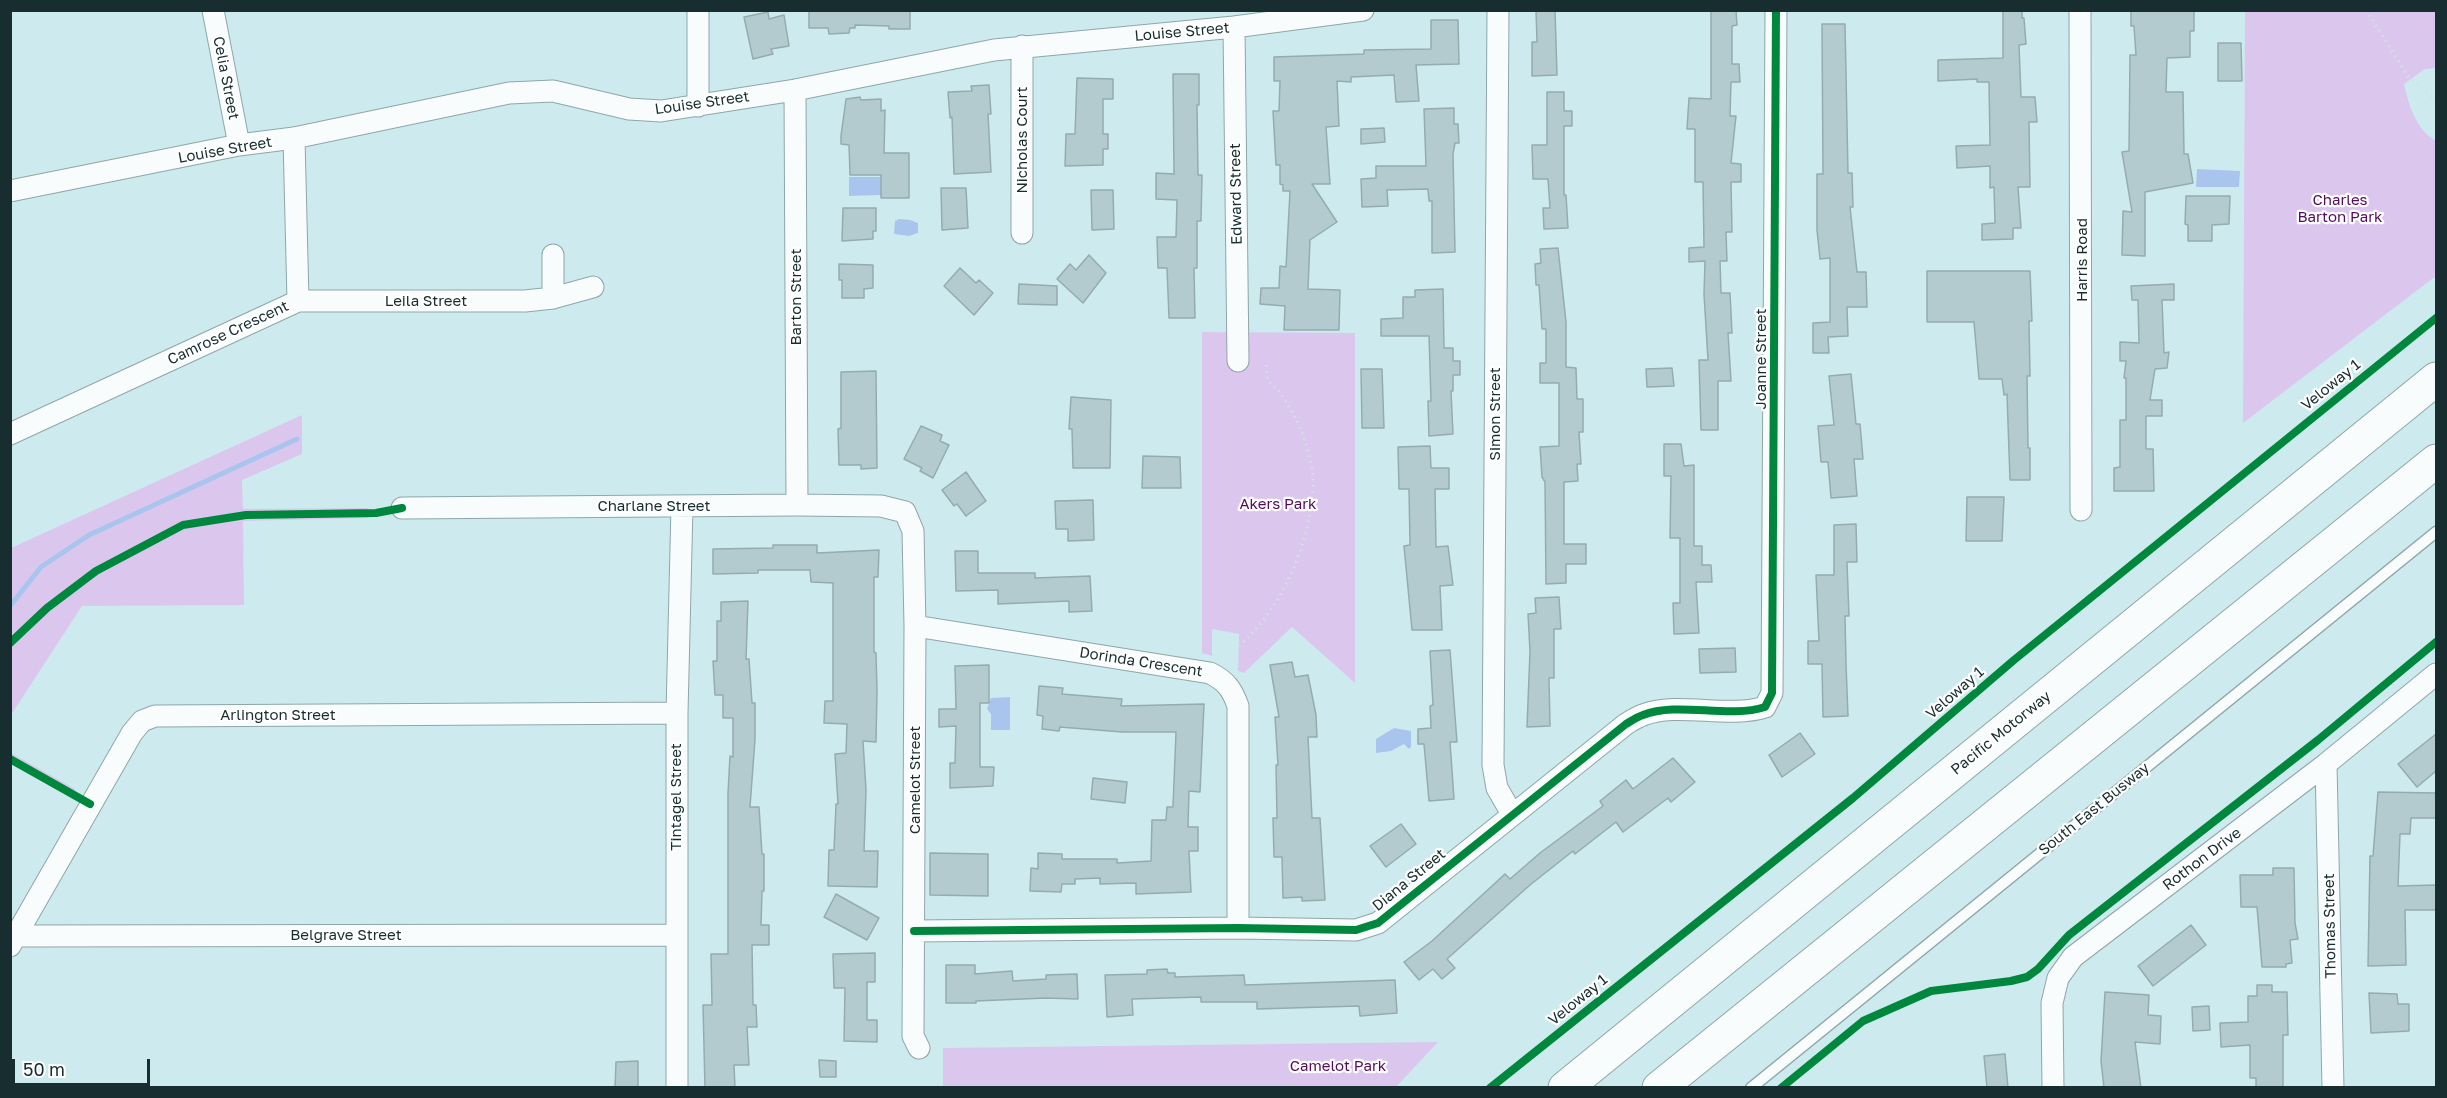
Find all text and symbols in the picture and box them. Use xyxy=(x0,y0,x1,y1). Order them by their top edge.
street label: Louise Street xyxy=(1134,19,1230,45)
street label: Celia Street xyxy=(209,35,243,121)
street label: Nicholas Court xyxy=(1013,86,1031,194)
street label: Louise Street xyxy=(654,87,750,119)
street label: Louise Street xyxy=(177,133,273,167)
street label: Edward Street xyxy=(1226,143,1246,245)
park label: Charles Barton Park xyxy=(2297,191,2383,226)
street label: Harris Road xyxy=(2073,218,2091,302)
street label: Barton Street xyxy=(787,248,805,346)
street label: Leila Street xyxy=(385,292,467,310)
street label: Camrose Crescent xyxy=(165,297,291,369)
street label: Joanne Street xyxy=(1752,308,1770,410)
street label: Veloway 1 xyxy=(2298,356,2364,414)
street label: Simon Street xyxy=(1486,367,1504,461)
park label: Akers Park xyxy=(1240,495,1316,513)
street label: Charlane Street xyxy=(597,497,711,515)
street label: Dorinda Crescent xyxy=(1078,643,1204,681)
street label: Veloway 1 xyxy=(1922,663,1988,723)
street label: Pacific Motorway xyxy=(1947,687,2055,779)
street label: Arlington Street xyxy=(220,706,336,724)
street label: Camelot Street xyxy=(906,726,924,834)
street label: Tintagel Street xyxy=(667,743,685,851)
street label: South East Busway xyxy=(2035,759,2153,859)
street label: Rothon Drive xyxy=(2159,824,2245,894)
street label: Diana Street xyxy=(1369,845,1449,915)
street label: Thomas Street xyxy=(2320,873,2340,979)
street label: Belgrave Street xyxy=(290,926,402,944)
street label: Veloway 1 xyxy=(1545,971,1611,1029)
scale bar xyxy=(15,1047,153,1085)
park label: Camelot Park xyxy=(1290,1057,1386,1075)
text: 50 m xyxy=(23,1058,65,1080)

